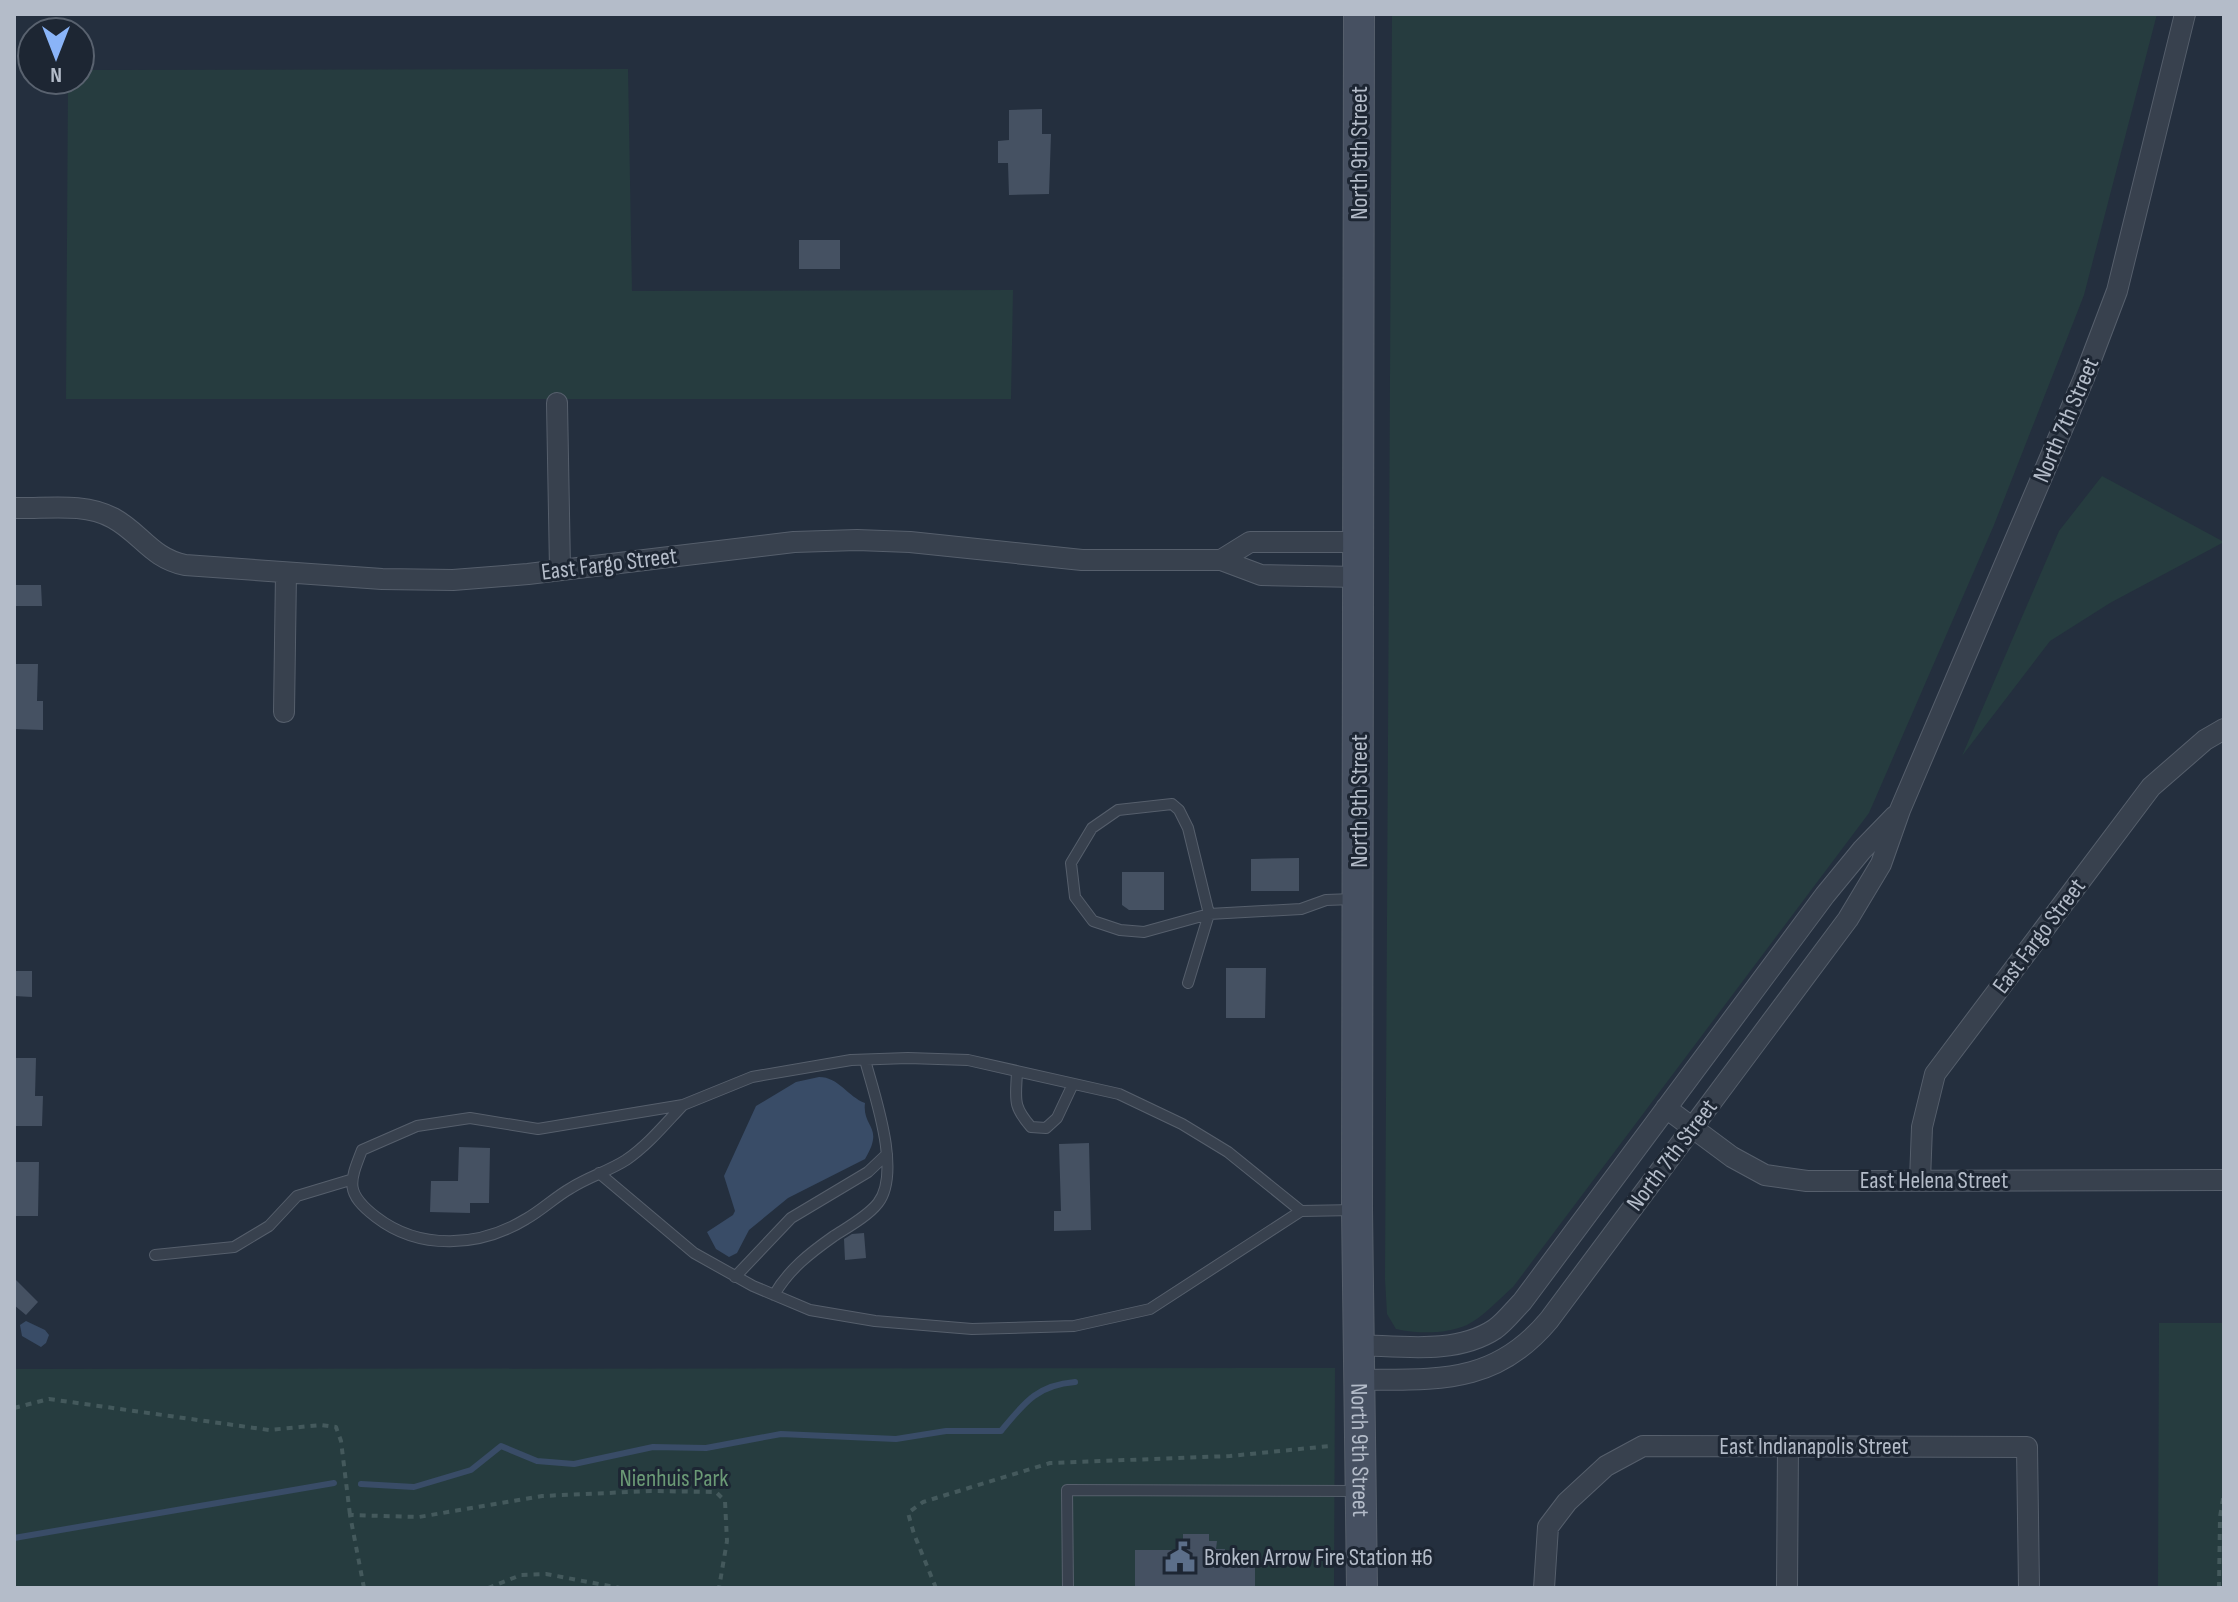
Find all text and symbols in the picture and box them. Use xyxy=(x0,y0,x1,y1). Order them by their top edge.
north arrow xyxy=(16,16,96,96)
text: N xyxy=(50,61,62,88)
street label: North 9th Street xyxy=(1345,86,1374,220)
street label: North 7th Street xyxy=(2027,353,2105,487)
street label: East Fargo Street xyxy=(539,541,679,587)
street label: North 9th Street xyxy=(1345,734,1374,868)
street label: East Fargo Street xyxy=(1986,873,2092,999)
street label: North 7th Street xyxy=(1621,1093,1723,1217)
street label: East Helena Street xyxy=(1860,1166,2008,1195)
street label: North 9th Street xyxy=(1345,1383,1376,1517)
street label: East Indianapolis Street xyxy=(1719,1432,1909,1461)
park label: Nienhuis Park xyxy=(620,1464,728,1493)
public building icon: Broken Arrow Fire Station #6 xyxy=(1163,1540,1197,1574)
place label: Broken Arrow Fire Station #6 xyxy=(1204,1543,1433,1572)

